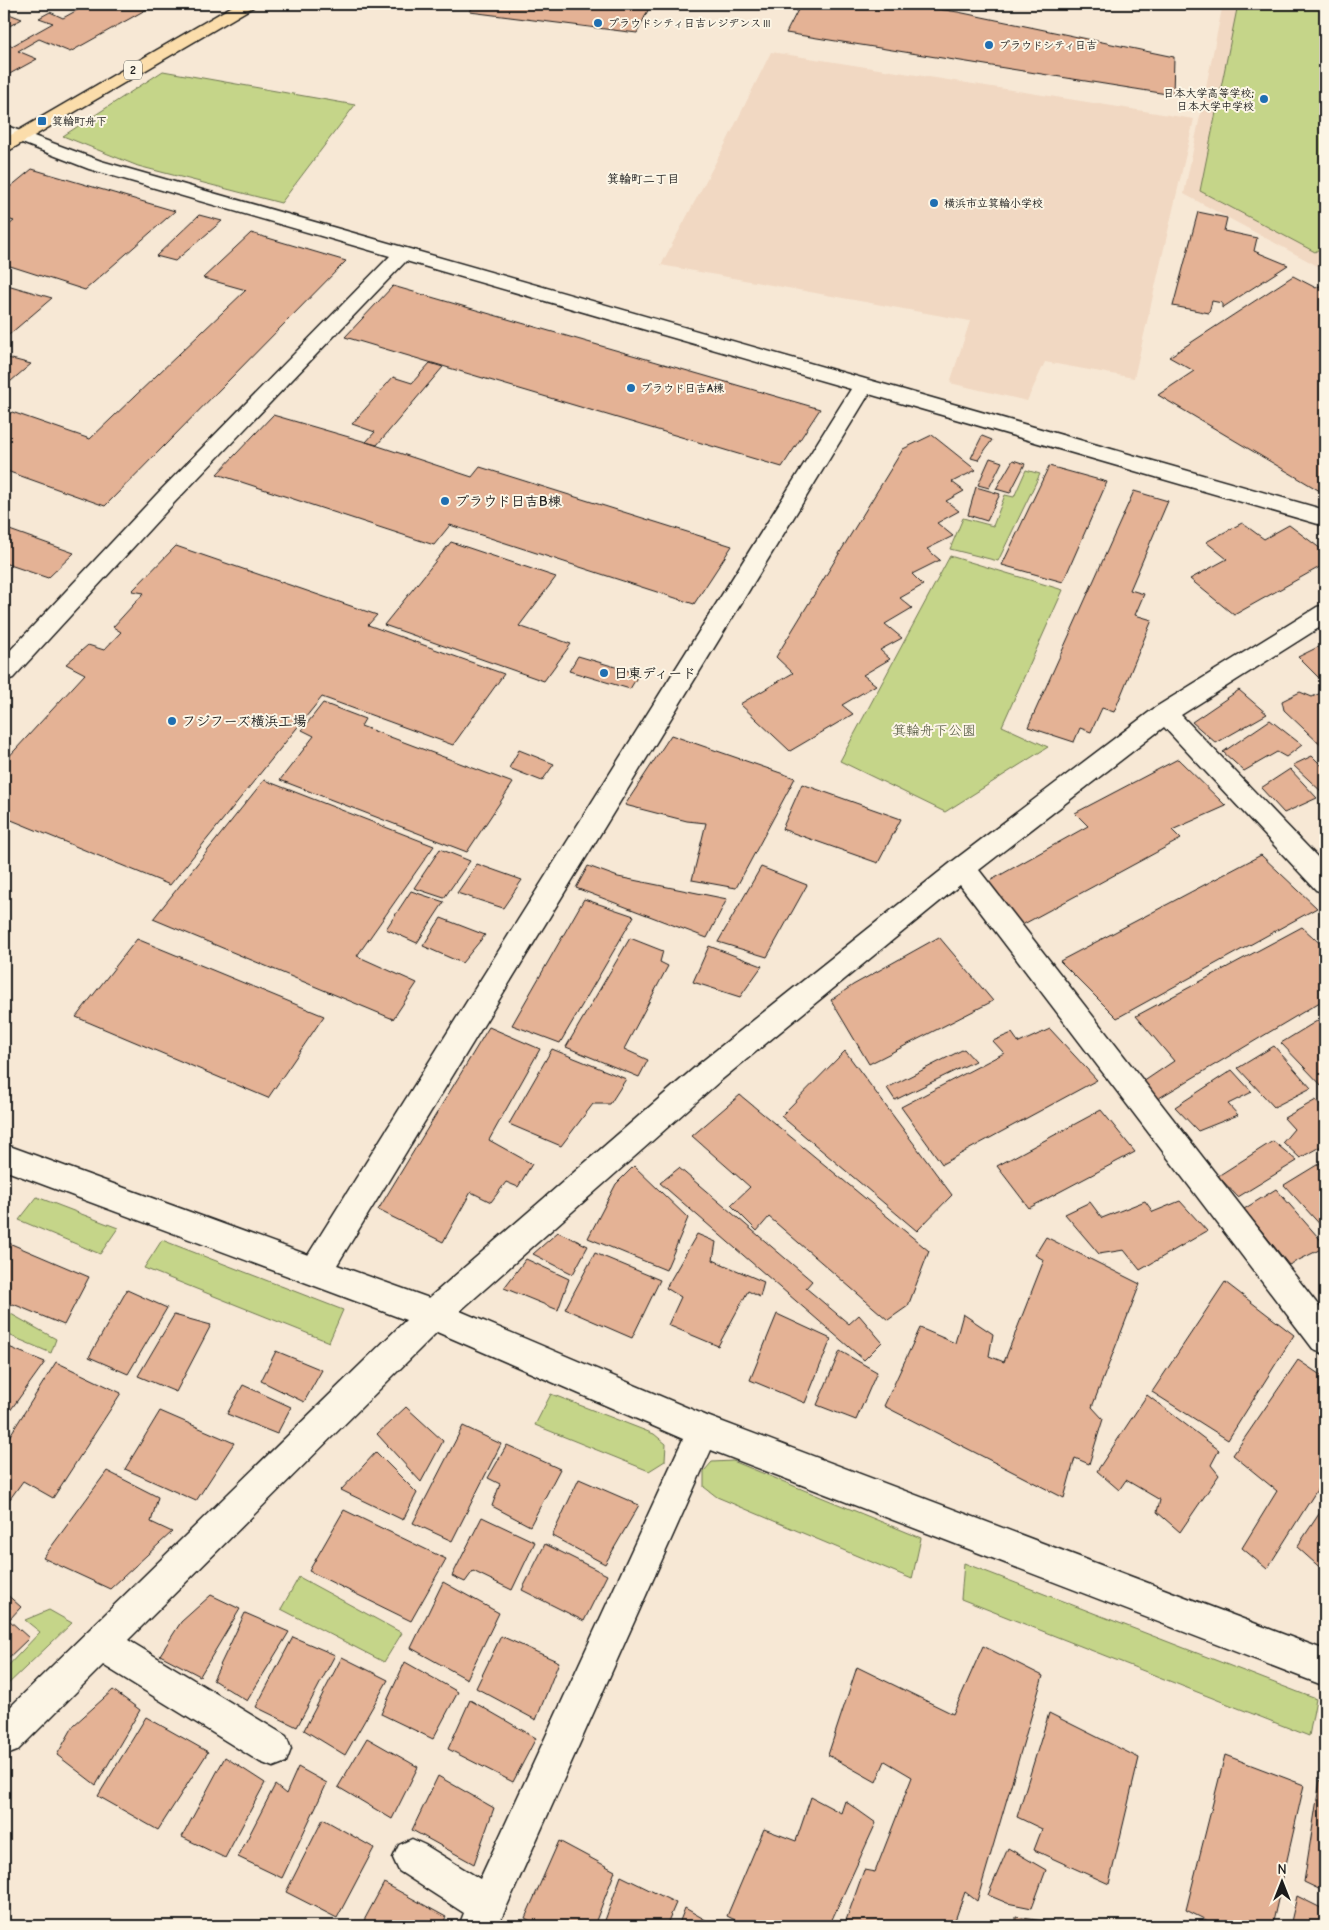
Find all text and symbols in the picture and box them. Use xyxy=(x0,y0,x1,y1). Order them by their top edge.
marker: プラウドシティ日吉レジデンスⅢ xyxy=(592,17,604,29)
place label: プラウドシティ日吉レジデンスⅢ xyxy=(608,17,772,30)
marker: プラウドシティ日吉 xyxy=(983,39,995,51)
place label: プラウドシティ日吉 xyxy=(999,39,1097,52)
road number: 2 xyxy=(124,60,142,80)
place label: 日本大学高等学校; 日本大学中学校 xyxy=(1164,87,1255,113)
marker: 日本大学高等学校; 日本大学中学校 xyxy=(1258,93,1270,105)
marker: 箕輪町舟下 xyxy=(36,115,48,127)
place label: 箕輪町舟下 xyxy=(52,115,107,128)
district label: 箕輪町二丁目 xyxy=(607,172,679,186)
marker: 横浜市立箕輪小学校 xyxy=(928,197,940,209)
place label: 横浜市立箕輪小学校 xyxy=(944,197,1043,210)
marker: プラウド日吉A棟 xyxy=(625,382,637,394)
place label: プラウド日吉A棟 xyxy=(641,382,725,395)
place label: プラウド日吉B棟 xyxy=(455,493,563,510)
marker: プラウド日吉B棟 xyxy=(439,495,451,507)
place label: 日東ディード xyxy=(614,665,696,682)
marker: 日東ディード xyxy=(598,667,610,679)
place label: フジフーズ横浜工場 xyxy=(182,713,307,730)
marker: フジフーズ横浜工場 xyxy=(166,715,178,727)
park label: 箕輪舟下公園 xyxy=(892,722,976,739)
north arrow xyxy=(1256,1858,1306,1908)
text: N xyxy=(1277,1861,1287,1878)

